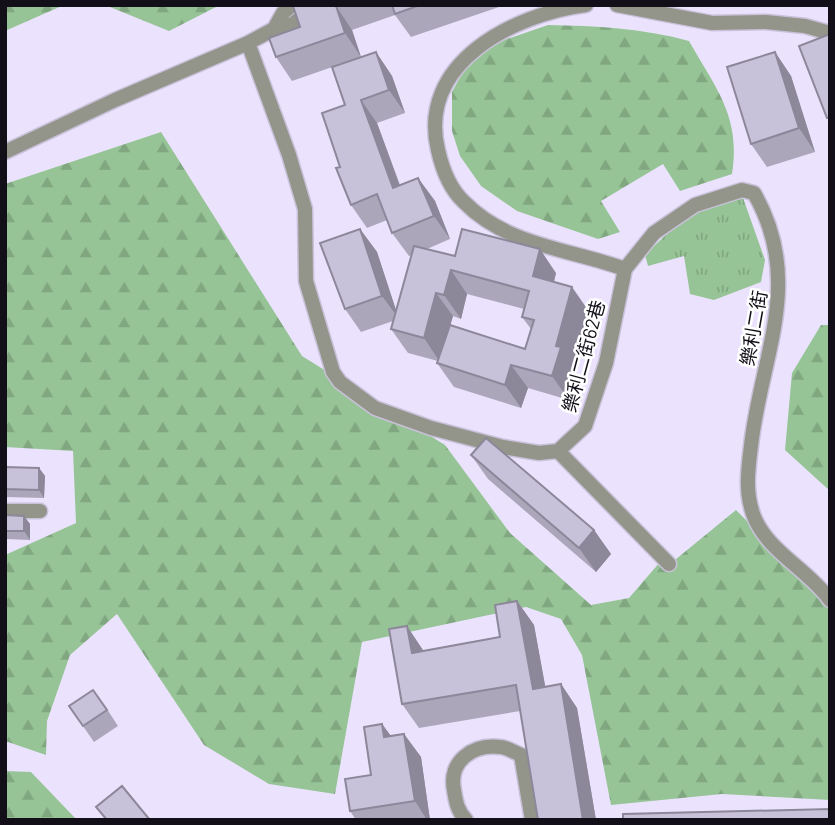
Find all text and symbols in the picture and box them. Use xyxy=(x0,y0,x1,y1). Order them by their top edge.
street label: 樂利二街 xyxy=(735,289,771,367)
street label: 樂利二街62巷 xyxy=(557,297,609,415)

